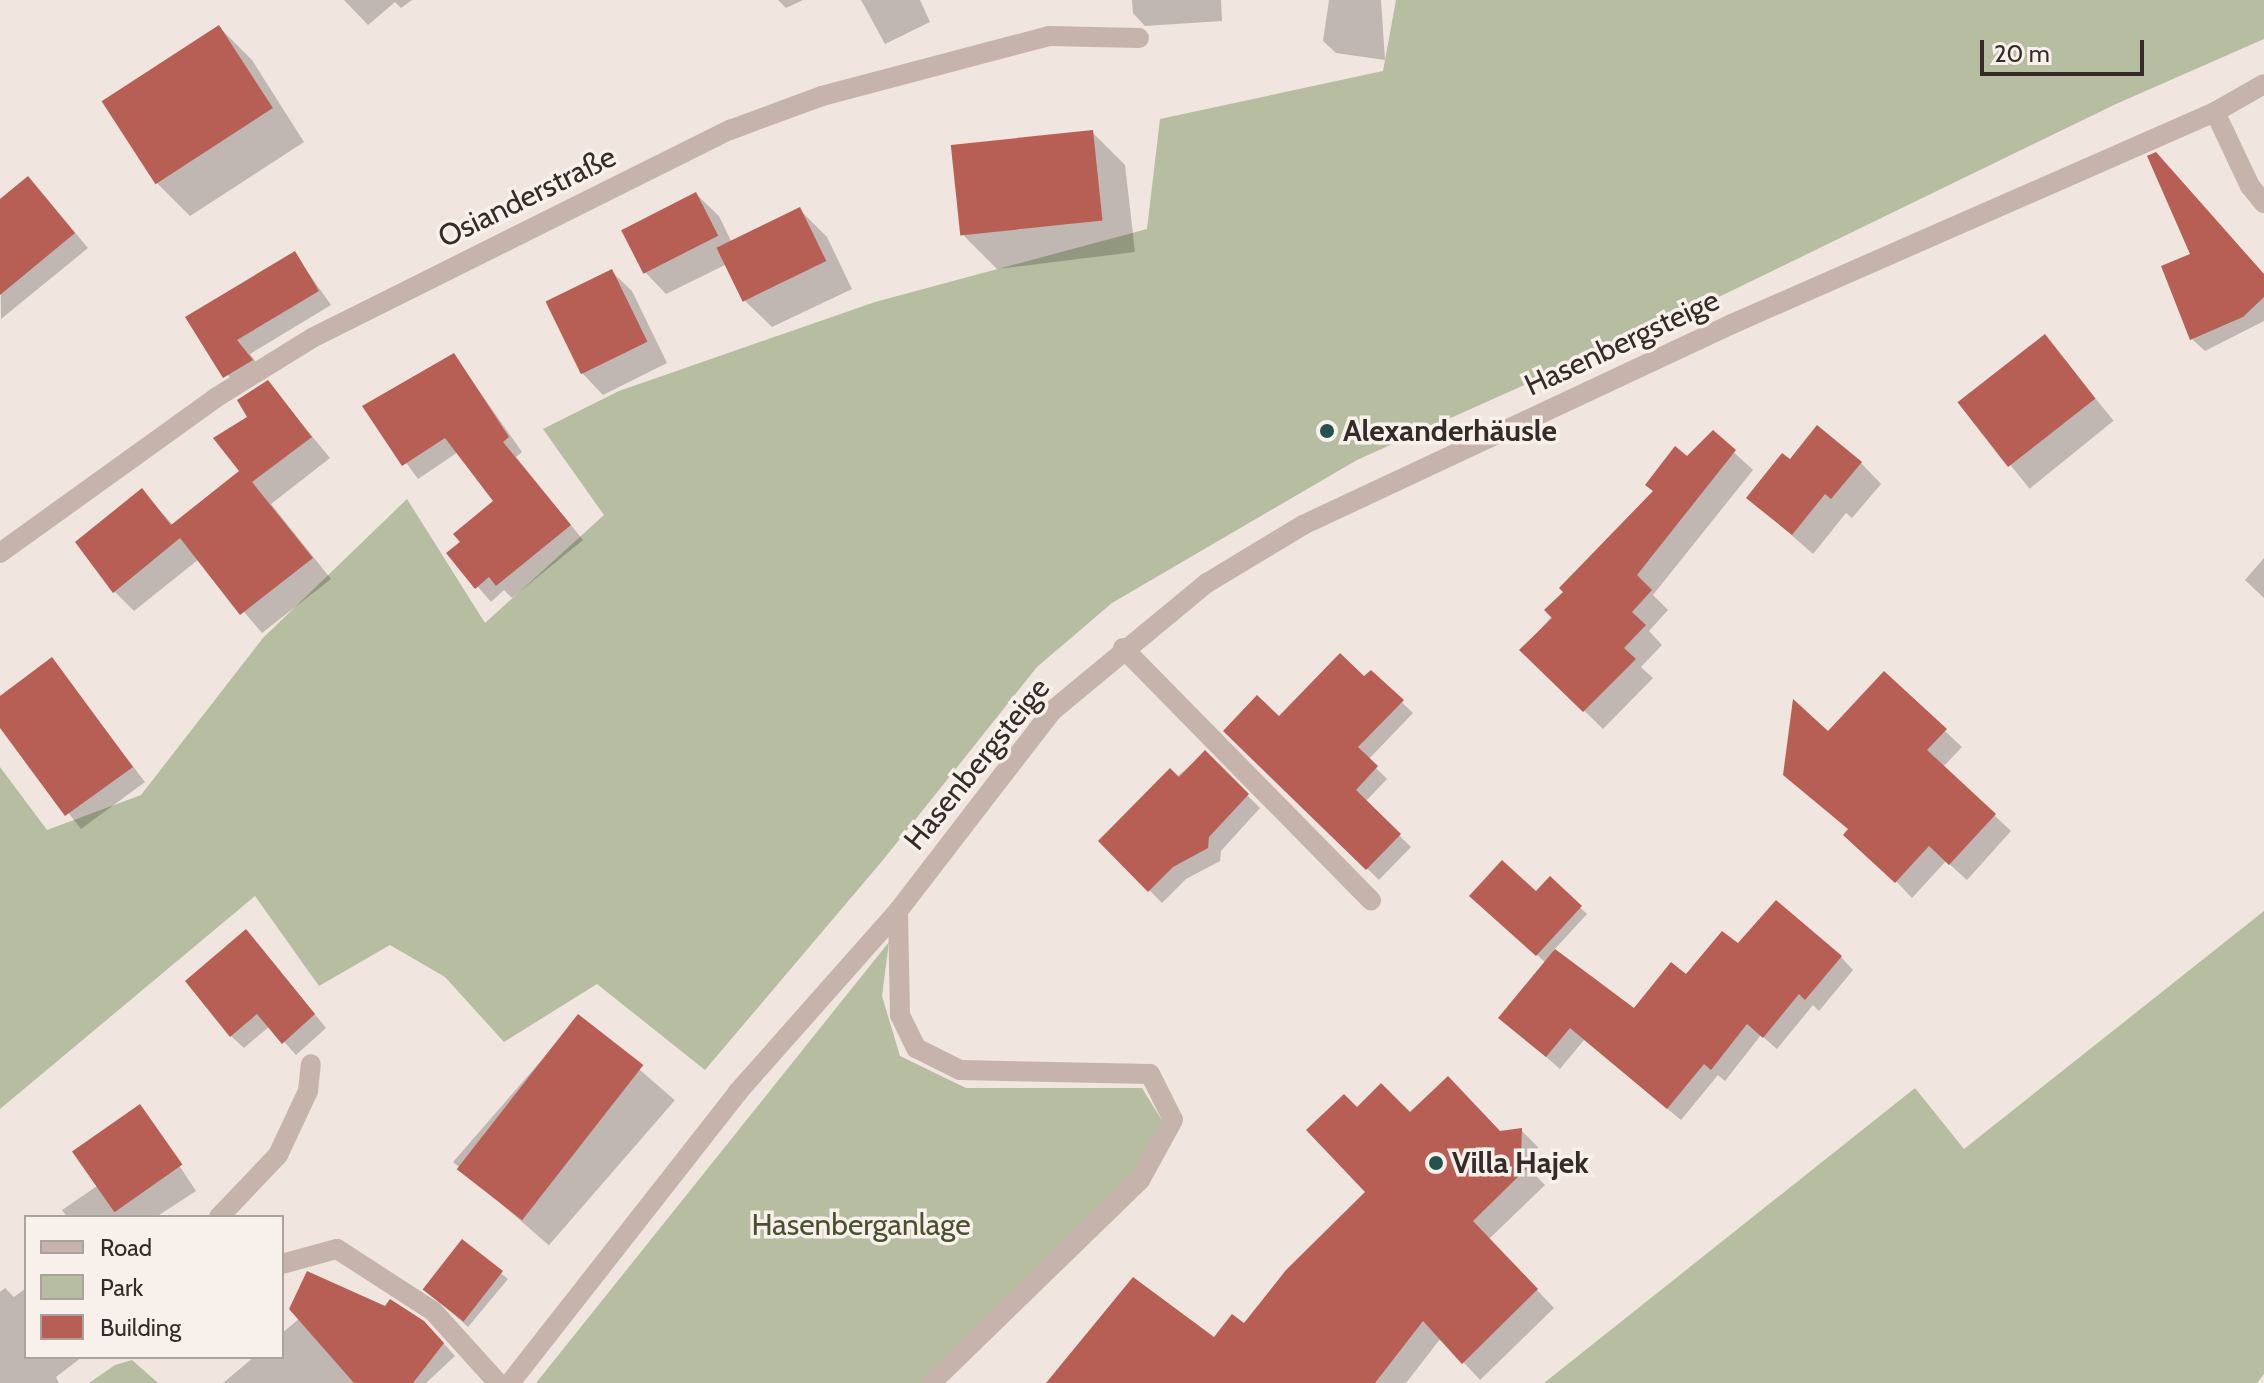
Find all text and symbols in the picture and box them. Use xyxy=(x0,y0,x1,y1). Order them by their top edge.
scale bar xyxy=(1984,24,2148,74)
text: 20 m xyxy=(1994,39,2050,68)
street label: Osianderstraße xyxy=(432,139,622,255)
street label: Hasenbergsteige xyxy=(1519,282,1725,404)
place label: Alexanderhäusle xyxy=(1343,413,1557,449)
marker: Alexanderhäusle xyxy=(1318,422,1336,440)
street label: Hasenbergsteige xyxy=(897,671,1057,857)
place label: Villa Hajek xyxy=(1452,1145,1589,1181)
marker: Villa Hajek xyxy=(1427,1154,1445,1172)
park label: Hasenberganlage xyxy=(751,1207,971,1243)
legend xyxy=(24,1215,284,1359)
text: Road xyxy=(100,1233,152,1262)
text: Park xyxy=(100,1273,143,1302)
text: Building xyxy=(100,1313,181,1342)

